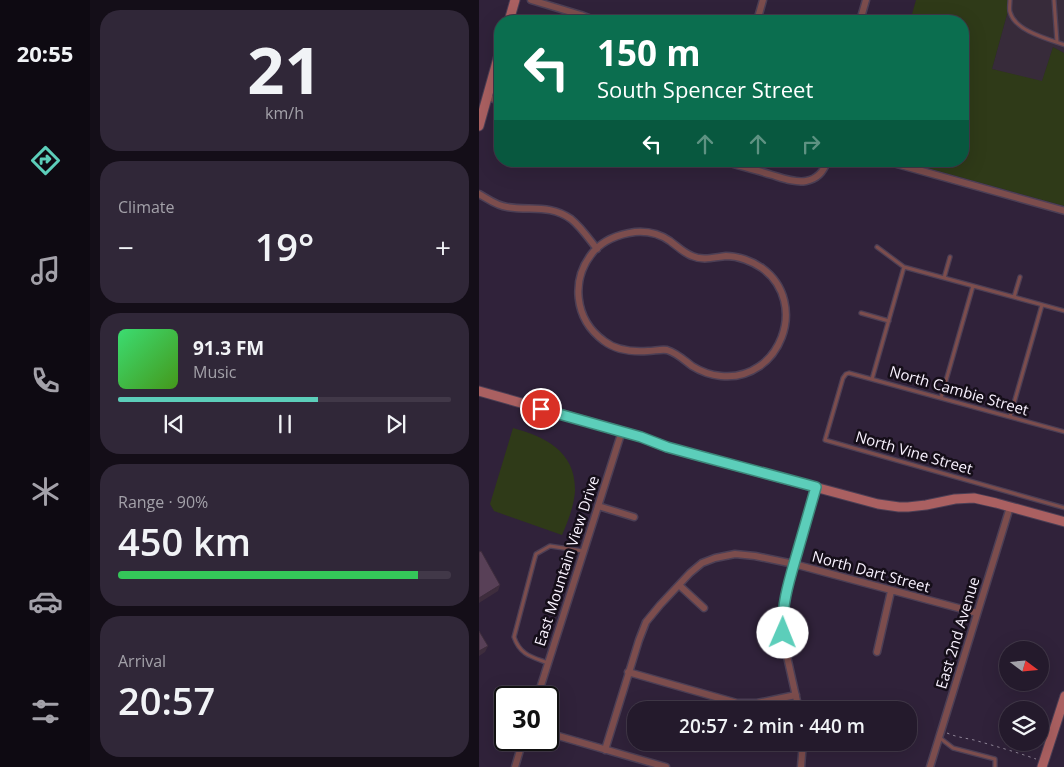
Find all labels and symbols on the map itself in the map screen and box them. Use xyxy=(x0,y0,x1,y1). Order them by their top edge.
street label: North Cambie Street xyxy=(887,361,1031,419)
pin xyxy=(520,388,562,430)
street label: North Vine Street xyxy=(853,426,975,478)
street label: East Mountain View Drive xyxy=(529,473,603,648)
street label: North Dart Street xyxy=(810,546,932,596)
street label: East 2nd Avenue xyxy=(931,574,984,691)
position arrow xyxy=(756,606,808,658)
north arrow xyxy=(999,641,1049,691)
speed limit sign: 30 xyxy=(494,686,559,751)

